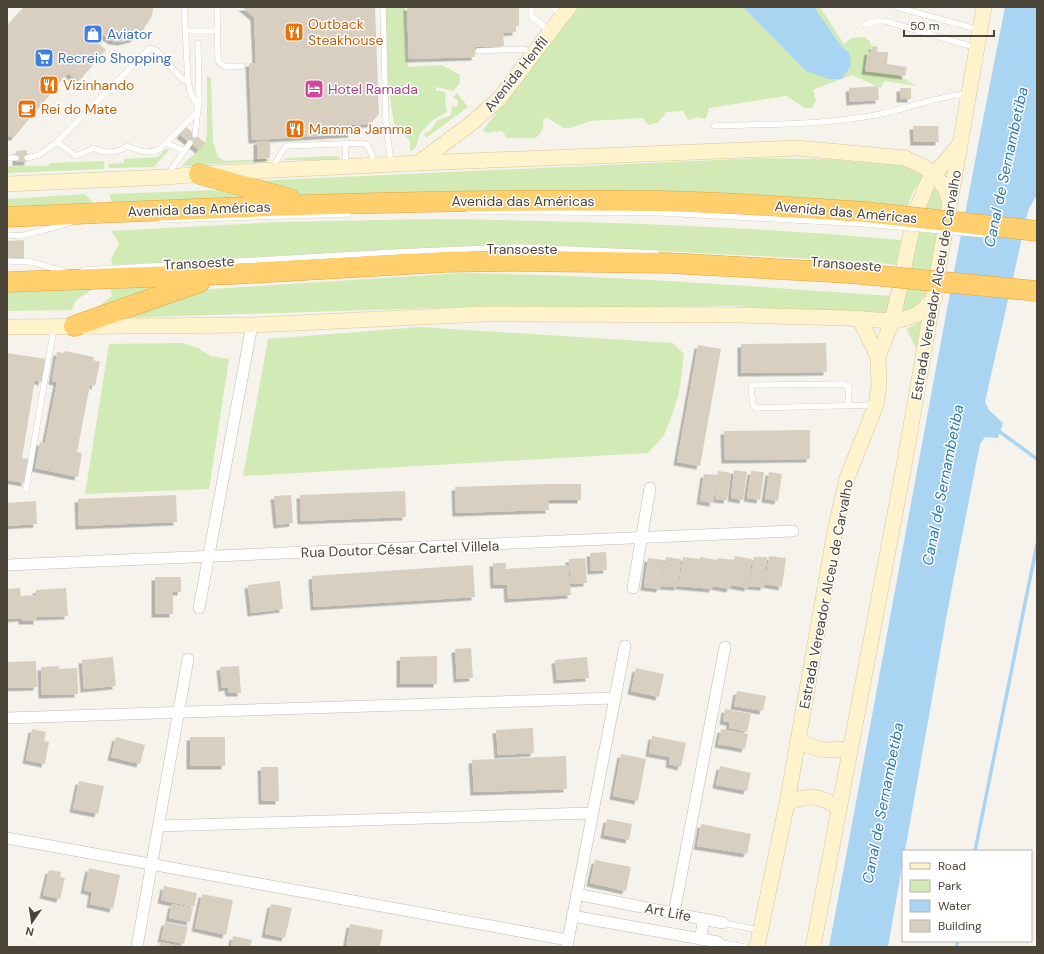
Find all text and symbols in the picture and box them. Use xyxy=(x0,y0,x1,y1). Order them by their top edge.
scale bar xyxy=(904,12,994,38)
place label: Outback Steakhouse xyxy=(308,15,383,49)
text: 50 m xyxy=(910,18,939,34)
restaurant icon: Outback Steakhouse xyxy=(283,21,305,43)
shop icon: Aviator xyxy=(82,23,104,45)
place label: Aviator xyxy=(107,25,153,43)
street label: Avenida Henfil xyxy=(480,33,552,115)
supermarket icon: Recreio Shopping xyxy=(33,47,55,69)
place label: Recreio Shopping xyxy=(58,49,172,67)
restaurant icon: Vizinhando xyxy=(38,74,60,96)
place label: Vizinhando xyxy=(63,76,134,94)
hotel icon: Hotel Ramada xyxy=(303,78,325,100)
place label: Hotel Ramada xyxy=(328,80,418,98)
water label: Canal de Sernambetiba xyxy=(979,85,1033,249)
cafe icon: Rei do Mate xyxy=(16,98,38,120)
place label: Rei do Mate xyxy=(41,100,117,118)
restaurant icon: Mamma Jamma xyxy=(284,118,306,140)
place label: Mamma Jamma xyxy=(309,120,412,138)
street label: Estrada Vereador Alceu de Carvalho xyxy=(907,168,965,402)
street label: Avenida das Américas xyxy=(451,192,595,210)
street label: Avenida das Américas xyxy=(774,197,918,227)
street label: Avenida das Américas xyxy=(127,198,271,220)
street label: Transoeste xyxy=(486,240,558,258)
street label: Transoeste xyxy=(163,252,235,274)
street label: Transoeste xyxy=(810,253,882,275)
water label: Canal de Sernambetiba xyxy=(918,403,968,567)
street label: Estrada Vereador Alceu de Carvalho xyxy=(795,478,857,710)
street label: Rua Doutor César Cartel Villela xyxy=(301,537,499,561)
water label: Canal de Sernambetiba xyxy=(858,721,908,885)
legend xyxy=(902,850,1032,942)
text: Road xyxy=(938,858,966,874)
text: Park xyxy=(938,878,962,894)
text: Water xyxy=(938,898,972,914)
street label: Art Life xyxy=(643,899,693,925)
north arrow xyxy=(12,902,52,942)
text: Building xyxy=(938,918,982,934)
text: N xyxy=(24,924,35,939)

